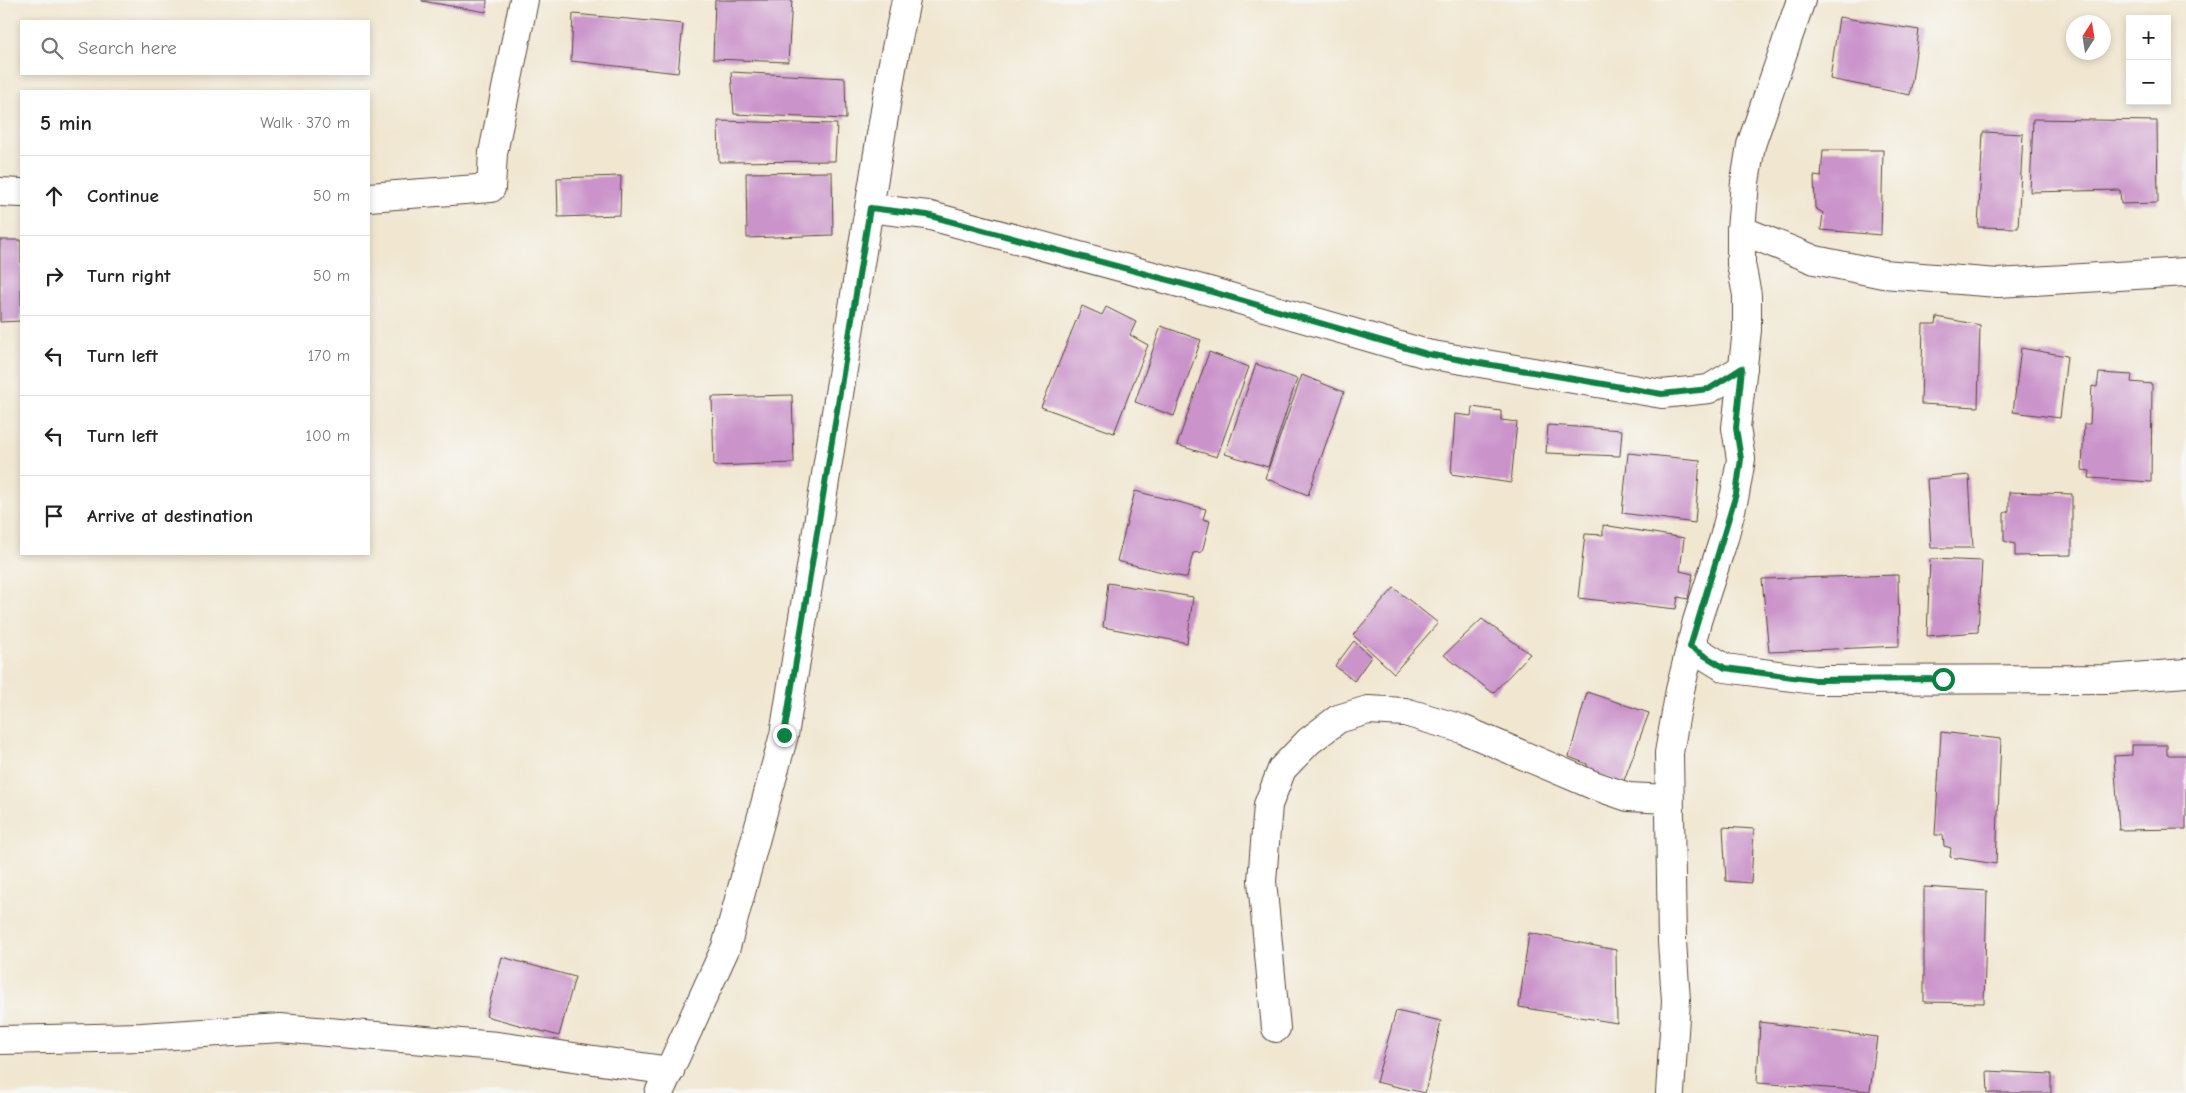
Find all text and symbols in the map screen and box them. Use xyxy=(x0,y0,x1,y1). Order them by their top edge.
north arrow xyxy=(2066,15,2111,60)
map controls xyxy=(2126,15,2171,105)
button: + xyxy=(2126,15,2171,60)
search box xyxy=(20,20,370,75)
icon: search xyxy=(38,34,66,62)
text: Search here xyxy=(78,37,177,59)
button: − xyxy=(2126,60,2171,105)
text: 5 min xyxy=(40,111,92,135)
text: Walk · 370 m xyxy=(260,114,350,132)
icon: ahead xyxy=(40,182,68,210)
text: Continue xyxy=(87,185,159,207)
text: 50 m xyxy=(313,187,350,205)
icon: right xyxy=(40,262,68,290)
text: Turn right xyxy=(87,265,171,287)
text: 50 m xyxy=(313,267,350,285)
icon: left xyxy=(40,342,68,370)
text: Turn left xyxy=(87,345,158,367)
text: 170 m xyxy=(308,347,350,365)
icon: left xyxy=(40,422,68,450)
text: Turn left xyxy=(87,425,158,447)
text: 100 m xyxy=(306,427,350,445)
icon: arrive xyxy=(40,502,68,530)
text: Arrive at destination xyxy=(87,505,253,527)
route start xyxy=(1932,668,1955,691)
route end xyxy=(773,724,796,747)

